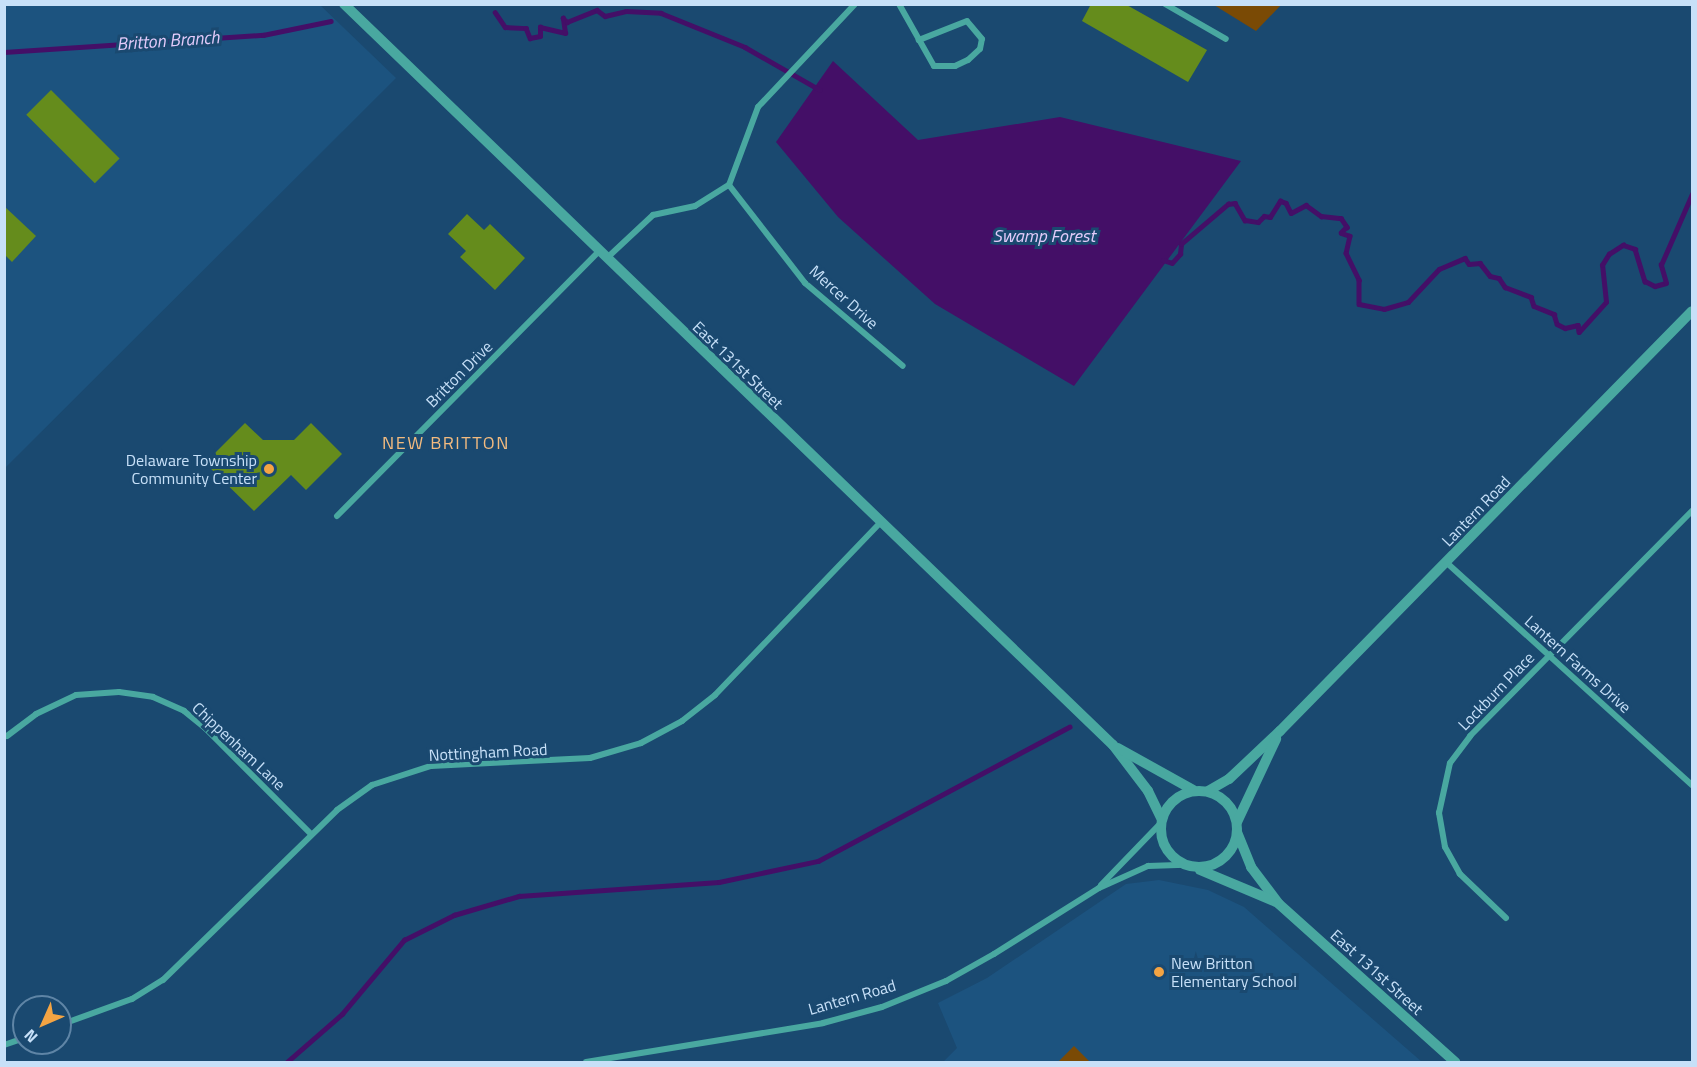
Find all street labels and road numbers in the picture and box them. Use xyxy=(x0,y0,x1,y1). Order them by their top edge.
street label: Mercer Drive xyxy=(806,261,882,333)
street label: East 131st Street xyxy=(689,317,787,413)
street label: Britton Drive xyxy=(422,337,496,411)
street label: Lantern Road xyxy=(1438,472,1514,550)
street label: Lantern Farms Drive xyxy=(1521,611,1635,717)
street label: Lockburn Place xyxy=(1454,648,1538,734)
street label: Chippenham Lane xyxy=(189,698,289,794)
street label: Nottingham Road xyxy=(428,739,548,765)
street label: East 131st Street xyxy=(1327,925,1427,1019)
street label: Lantern Road xyxy=(806,975,898,1019)

